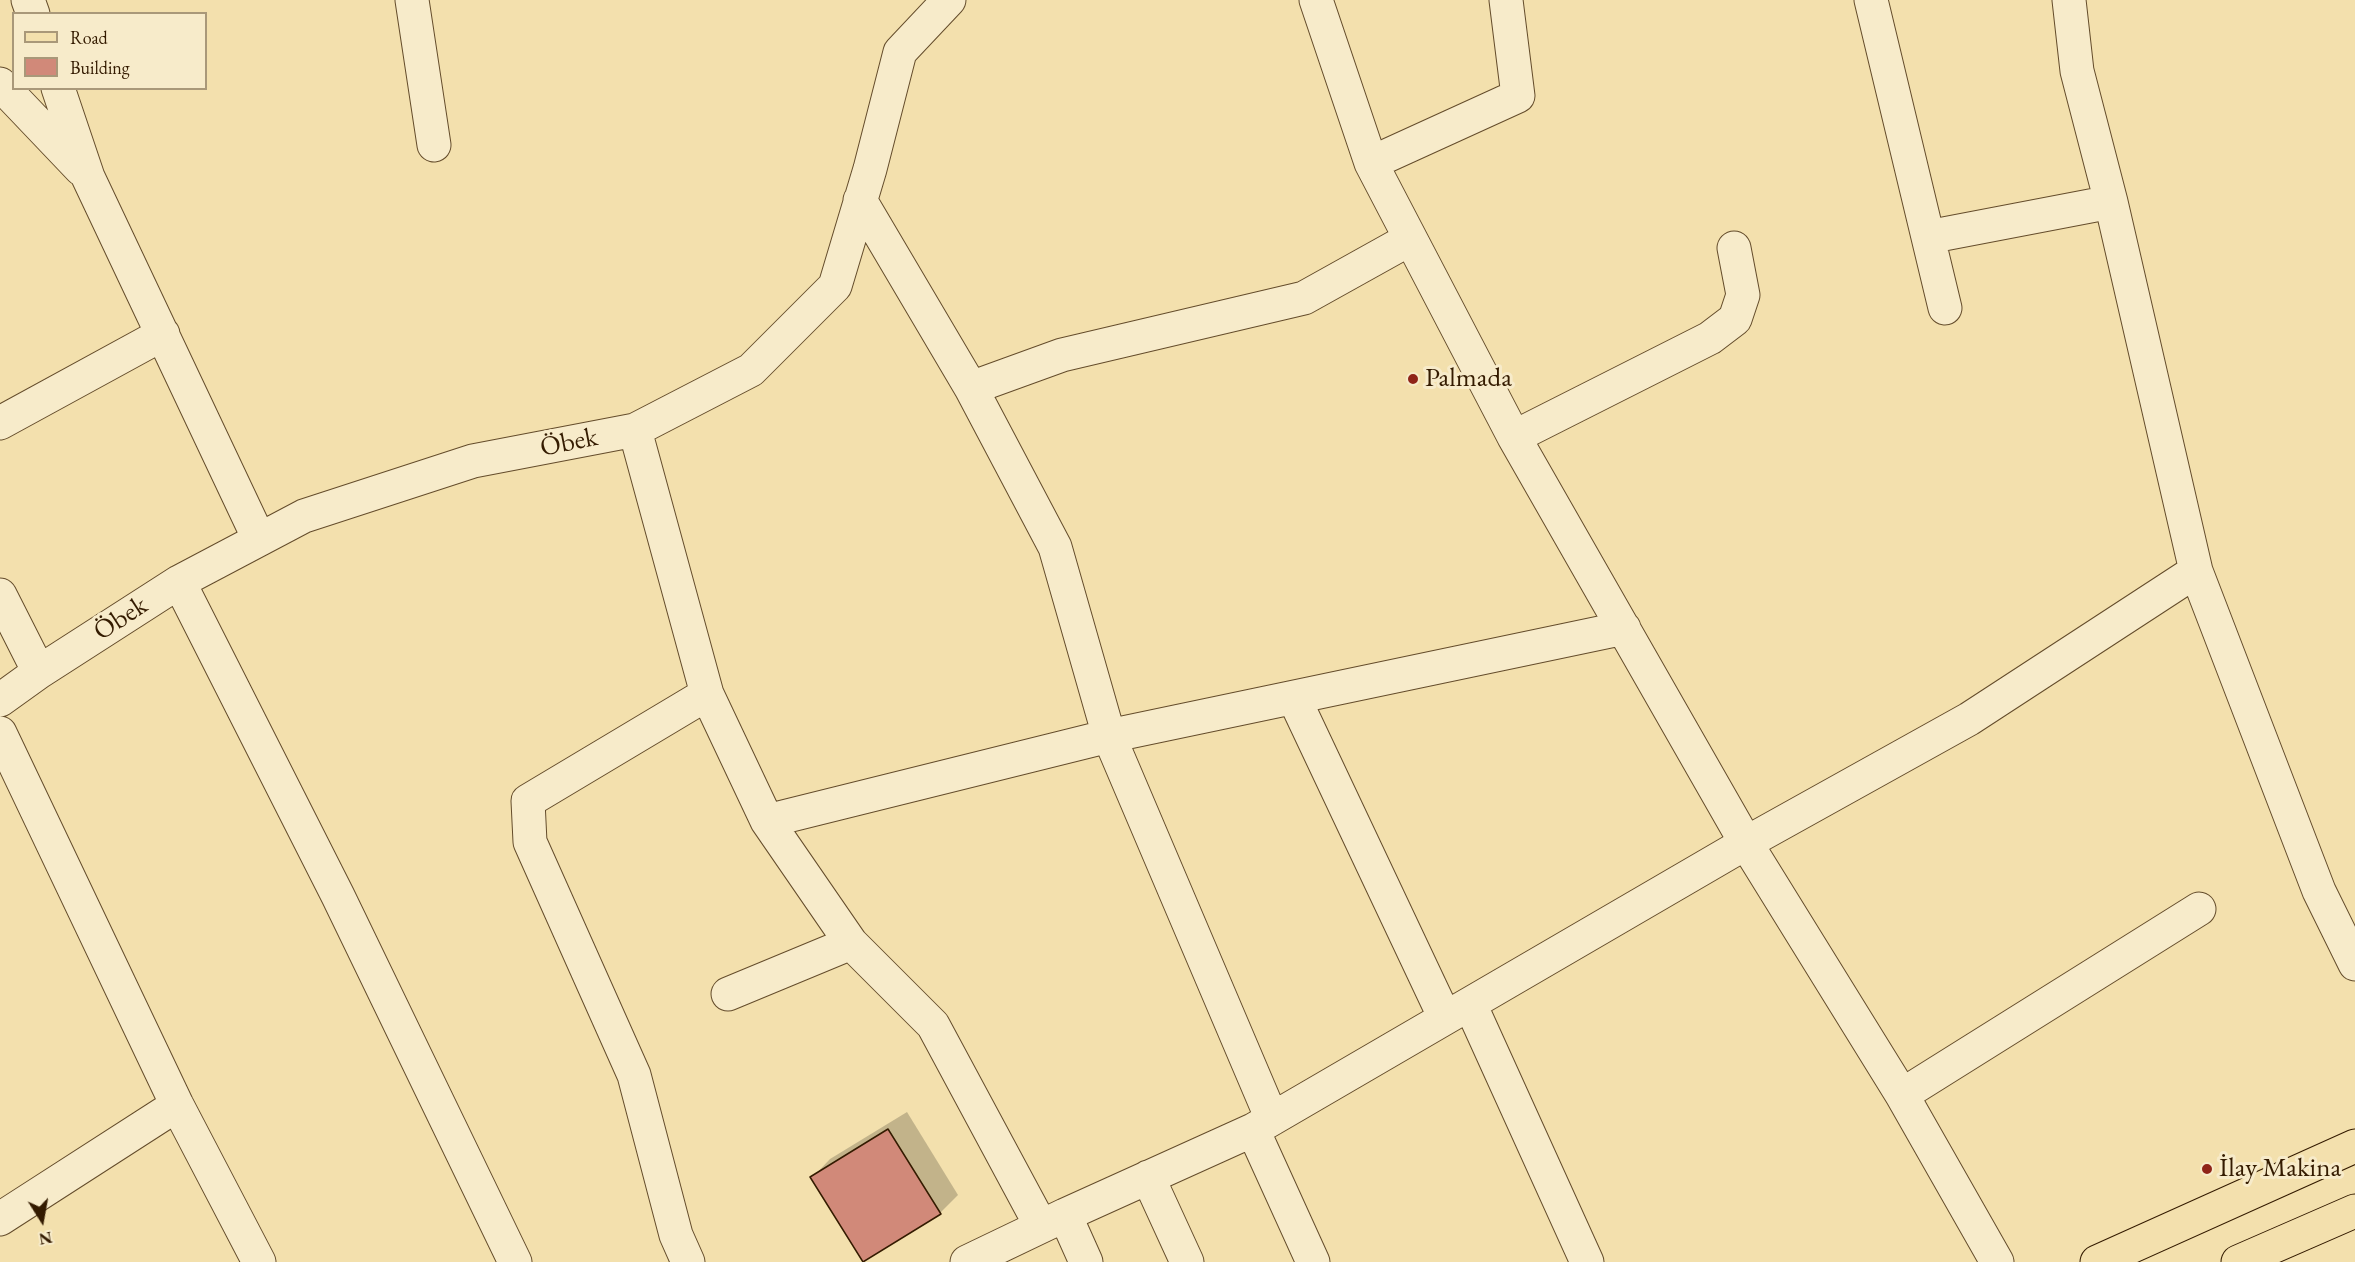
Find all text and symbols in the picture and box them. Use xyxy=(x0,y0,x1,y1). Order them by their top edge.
legend xyxy=(12,12,207,90)
text: Road xyxy=(70,26,108,49)
text: Building xyxy=(70,56,130,79)
place label: Palmada xyxy=(1425,363,1512,395)
marker: Palmada xyxy=(1406,372,1420,386)
street label: Öbek xyxy=(538,422,600,464)
street label: Öbek xyxy=(88,590,154,648)
place label: İlay Makina xyxy=(2219,1153,2341,1185)
marker: İlay Makina xyxy=(2200,1162,2214,1176)
north arrow xyxy=(12,1190,72,1250)
text: N xyxy=(37,1227,54,1250)

